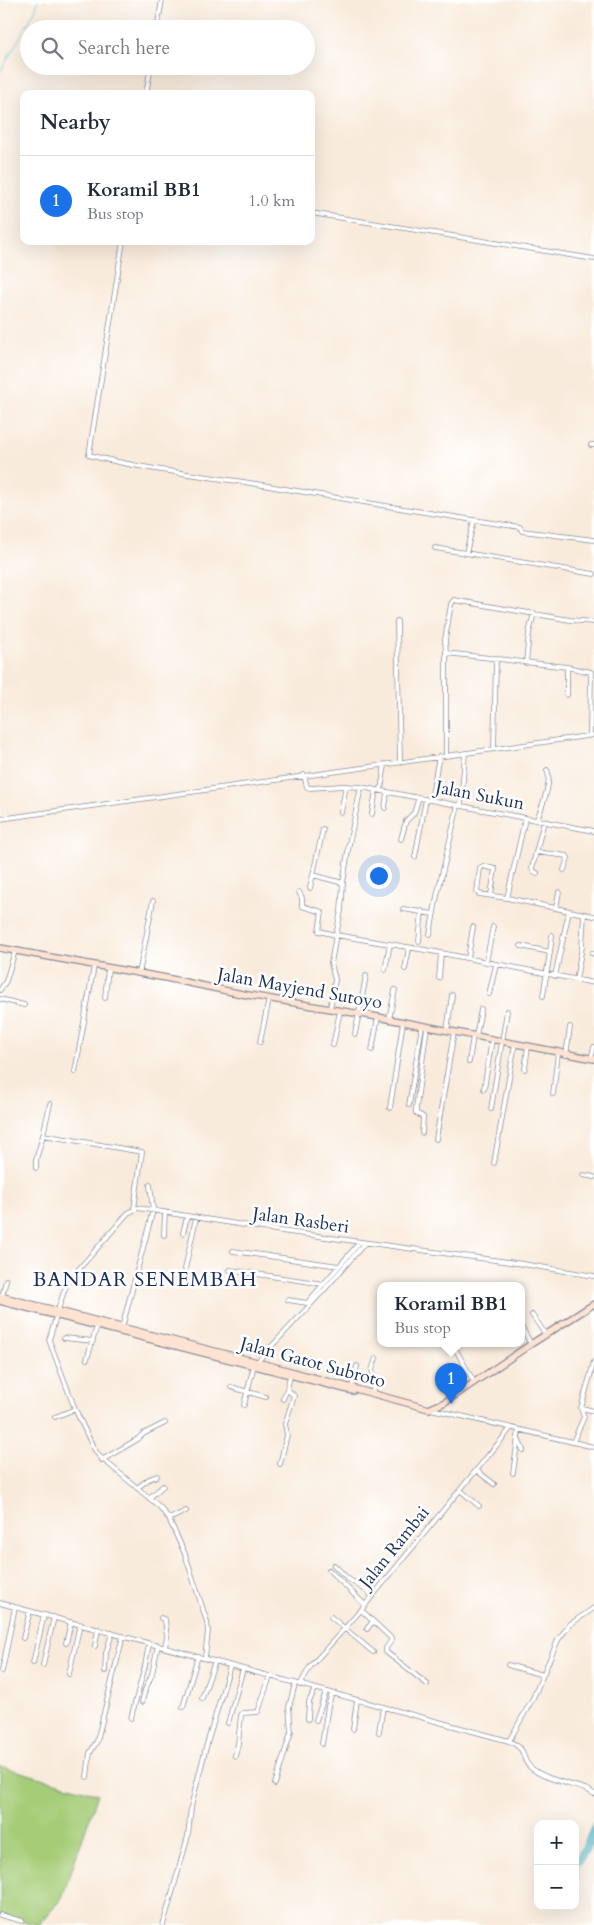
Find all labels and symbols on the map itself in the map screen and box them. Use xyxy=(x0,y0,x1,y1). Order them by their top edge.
street label: Jalan Sukun xyxy=(430,774,527,816)
your location xyxy=(366,863,392,889)
street label: Jalan Mayjend Sutoyo xyxy=(213,961,385,1015)
street label: Jalan Rasberi xyxy=(248,1201,351,1240)
district label: BANDAR SENEMBAH xyxy=(33,1266,257,1293)
street label: Jalan Gatot Subroto xyxy=(235,1330,389,1394)
pin: 1 xyxy=(435,1363,467,1404)
street label: Jalan Rambai xyxy=(352,1501,435,1596)

